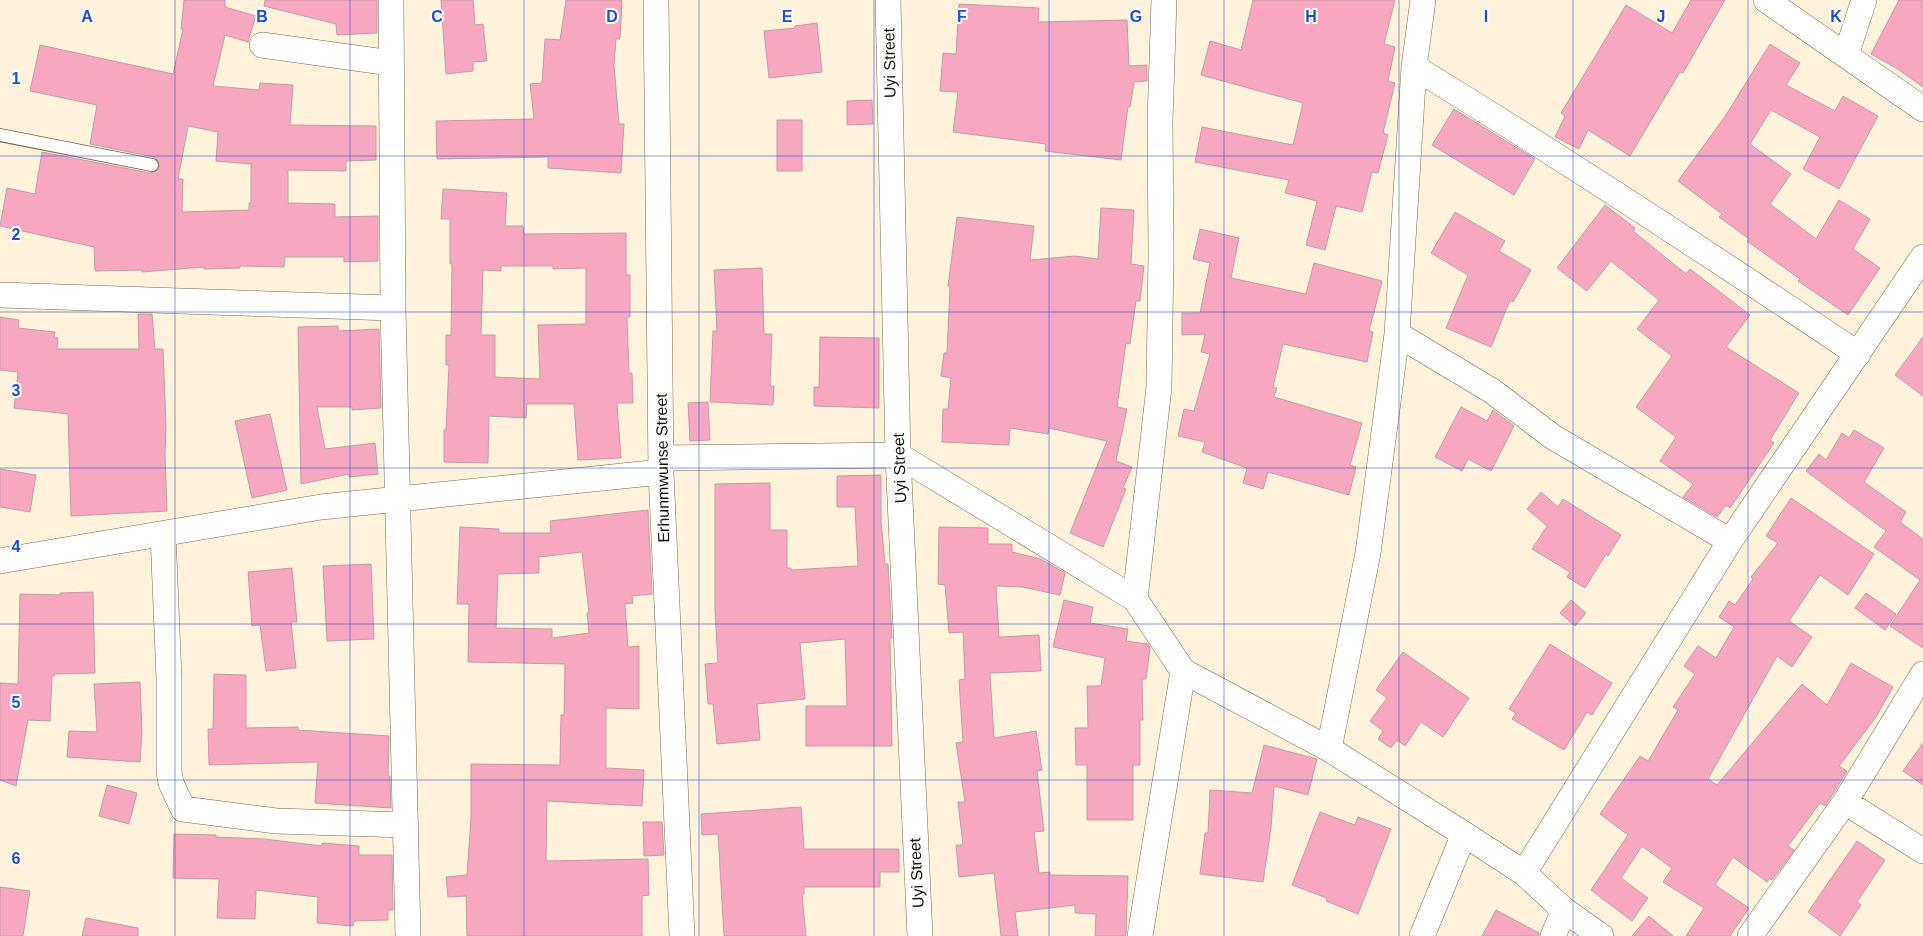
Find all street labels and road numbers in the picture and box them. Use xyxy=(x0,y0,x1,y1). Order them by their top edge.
street label: Uyi Street xyxy=(880,27,899,98)
street label: Erhunmwunse Street xyxy=(653,393,672,543)
street label: Uyi Street xyxy=(890,432,909,503)
street label: Uyi Street xyxy=(906,837,927,908)

